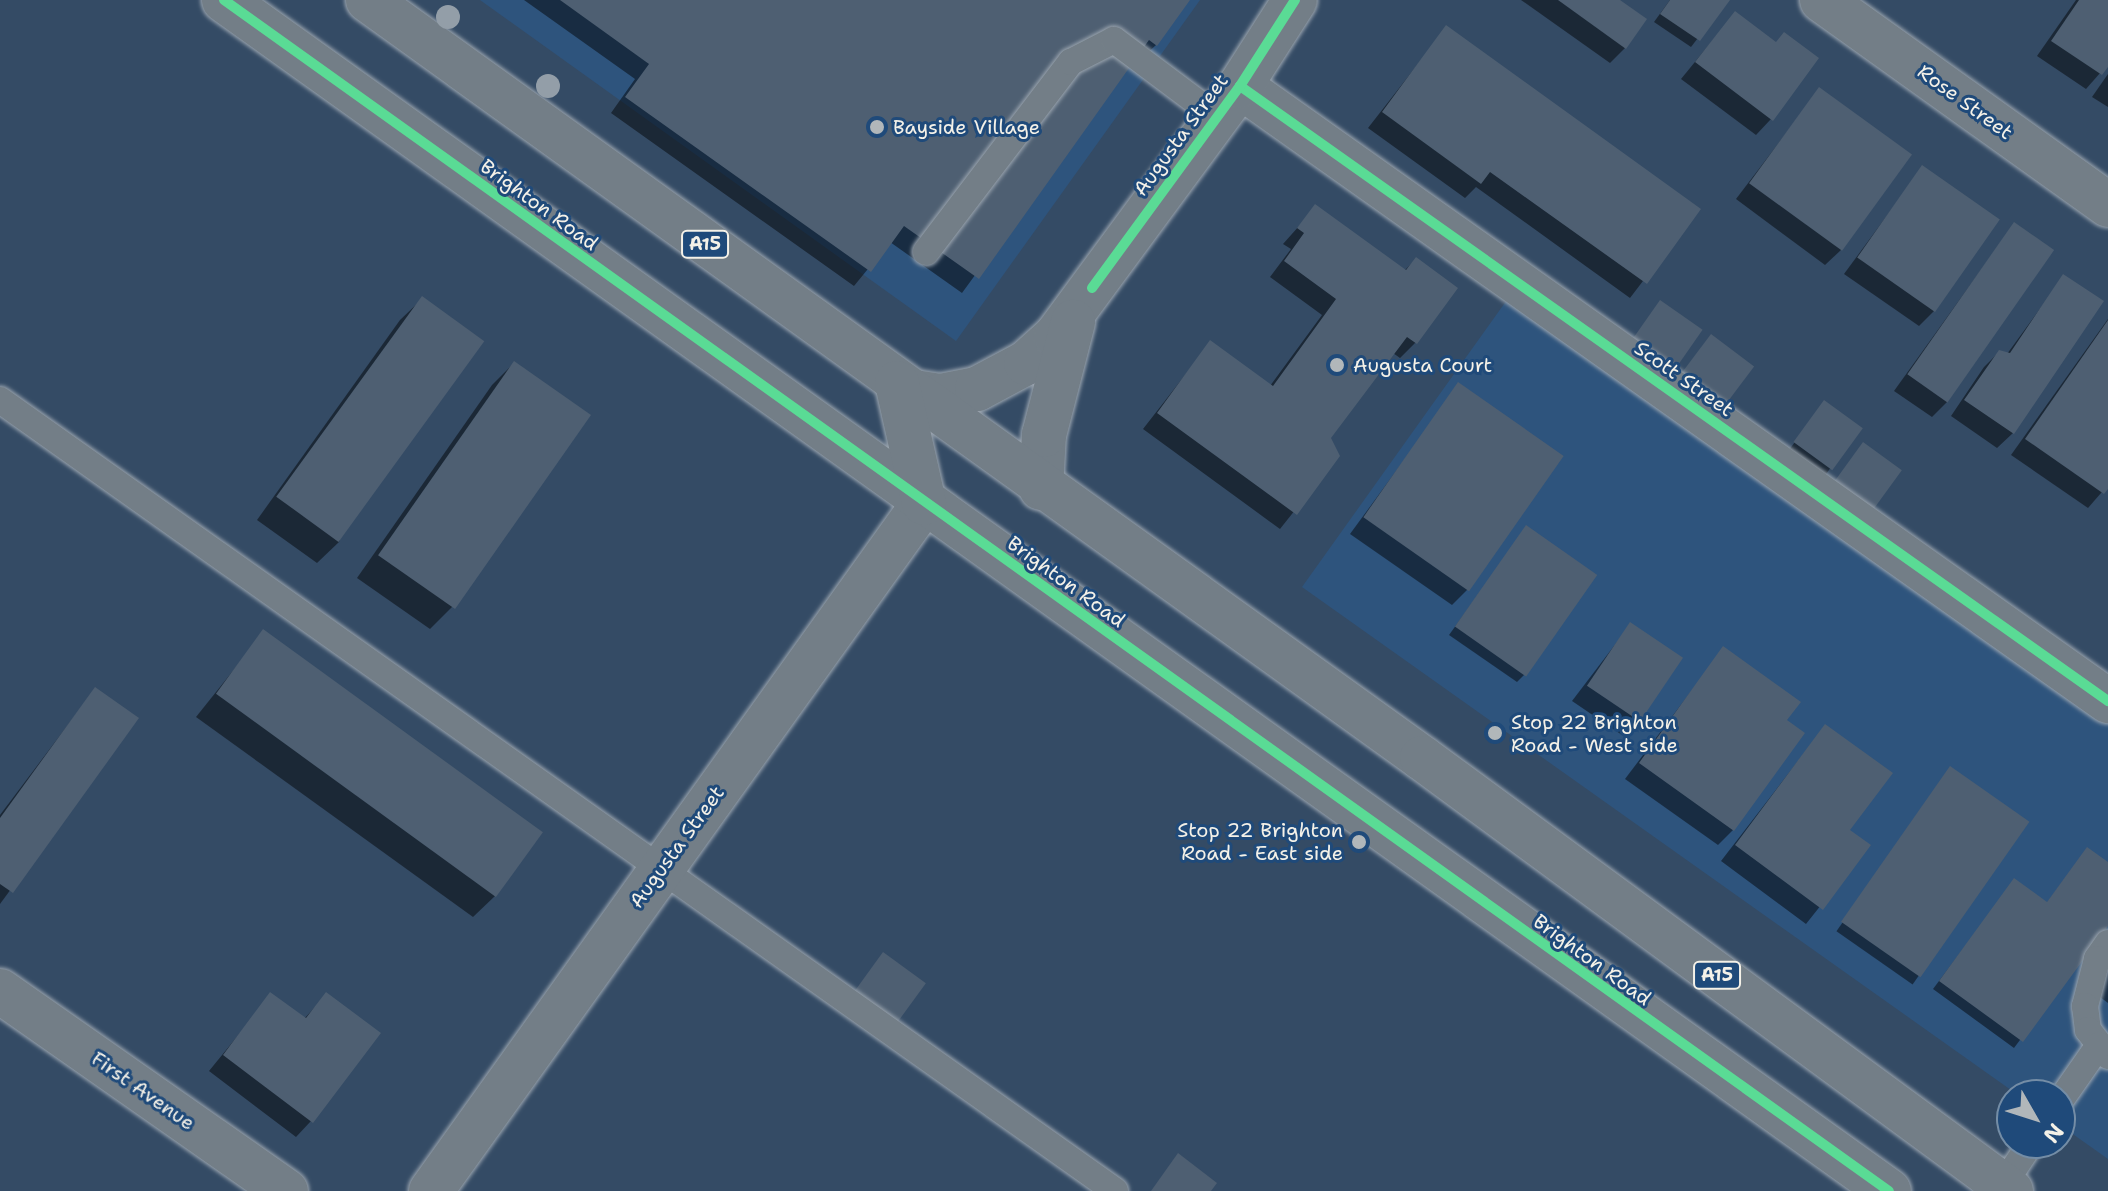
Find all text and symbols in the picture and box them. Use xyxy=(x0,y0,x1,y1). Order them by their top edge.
street label: Rose Street xyxy=(1913,59,2017,145)
street label: Augusta Street xyxy=(1129,69,1233,201)
place label: Bayside Village xyxy=(893,115,1040,139)
marker: Bayside Village xyxy=(868,118,886,136)
street label: Brighton Road xyxy=(475,154,603,256)
road number: A15 xyxy=(681,230,729,258)
street label: Scott Street xyxy=(1630,336,1738,422)
place label: Augusta Court xyxy=(1353,353,1492,377)
marker: Augusta Court xyxy=(1328,356,1346,374)
street label: Brighton Road xyxy=(1002,531,1130,633)
place label: Stop 22 Brighton Road - West side xyxy=(1511,710,1678,757)
marker: Stop 22 Brighton Road - West side xyxy=(1486,724,1504,742)
street label: Augusta Street xyxy=(625,781,729,913)
place label: Stop 22 Brighton Road - East side xyxy=(1177,818,1343,865)
marker: Stop 22 Brighton Road - East side xyxy=(1350,833,1368,851)
street label: Brighton Road xyxy=(1528,909,1656,1011)
road number: A15 xyxy=(1693,961,1741,989)
street label: First Avenue xyxy=(87,1047,199,1135)
north arrow xyxy=(1996,1079,2076,1159)
text: N xyxy=(2037,1117,2070,1149)

